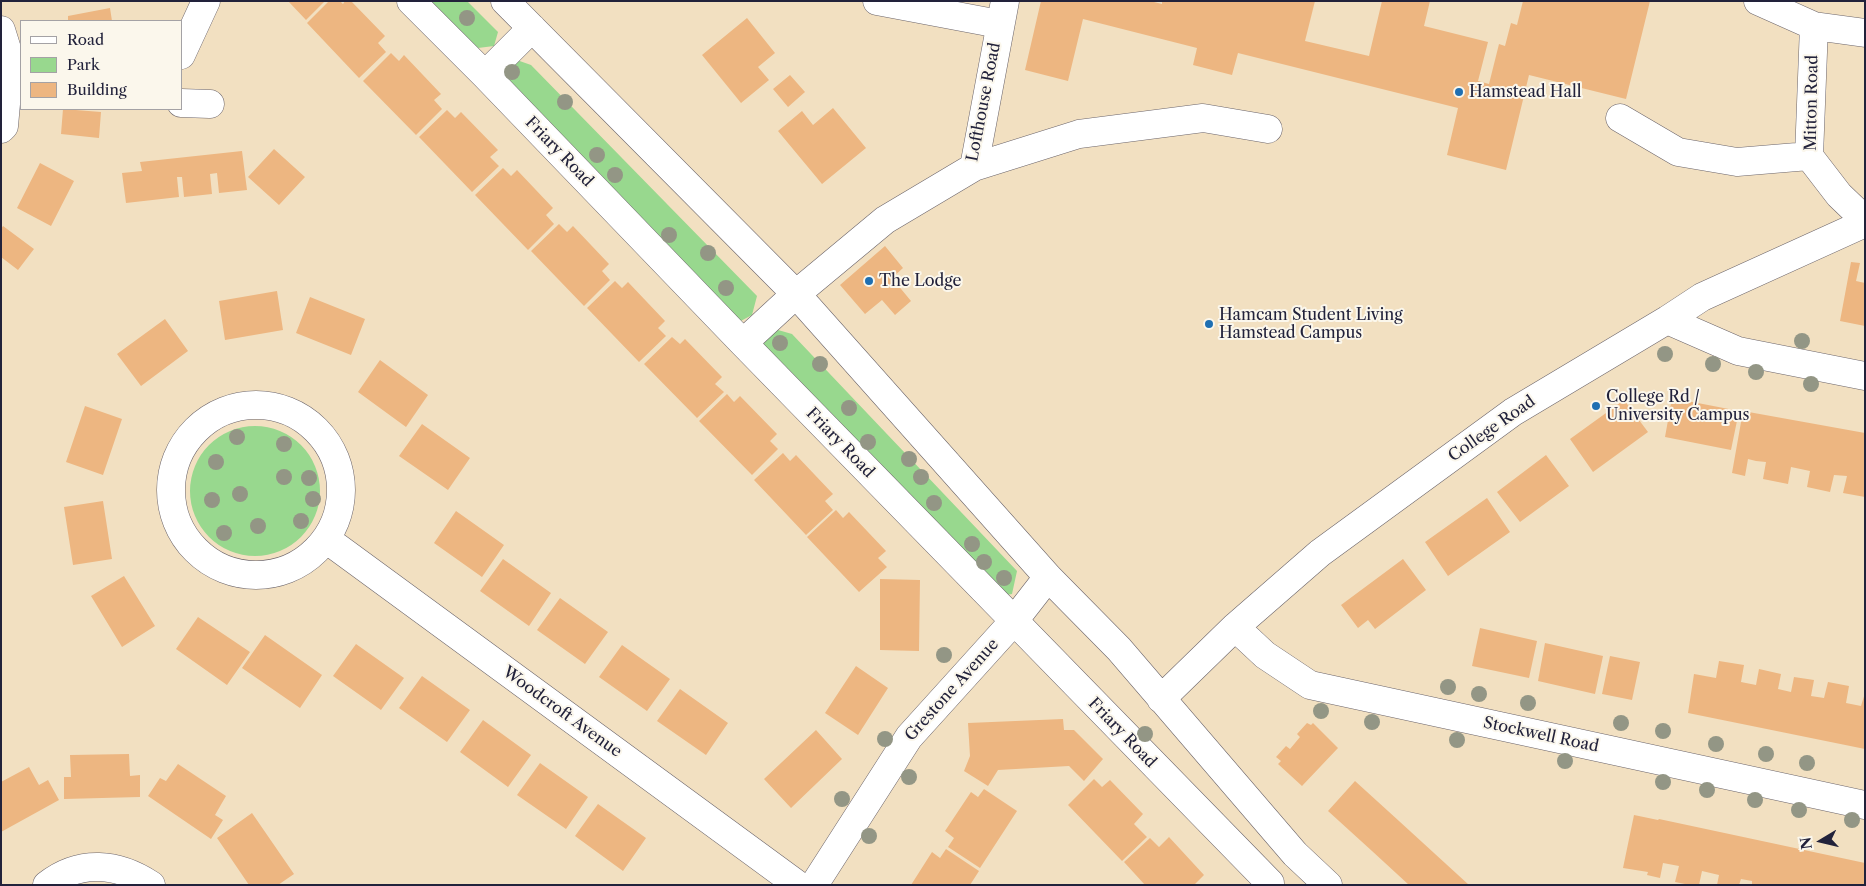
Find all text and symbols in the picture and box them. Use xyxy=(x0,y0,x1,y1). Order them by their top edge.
legend xyxy=(20,20,182,110)
text: Road xyxy=(67,30,104,49)
street label: Lofthouse Road xyxy=(963,41,1005,163)
text: Park xyxy=(67,55,100,74)
street label: Mitton Road xyxy=(1802,55,1822,151)
text: Building xyxy=(67,80,127,99)
place label: Hamstead Hall xyxy=(1469,82,1581,102)
marker: Hamstead Hall xyxy=(1453,86,1465,98)
street label: Friary Road xyxy=(521,113,597,191)
place label: The Lodge xyxy=(879,271,962,291)
marker: The Lodge xyxy=(863,275,875,287)
place label: Hamcam Student Living Hamstead Campus xyxy=(1219,305,1403,343)
marker: Hamcam Student Living Hamstead Campus xyxy=(1203,318,1215,330)
place label: College Rd / University Campus xyxy=(1606,387,1750,425)
street label: College Road xyxy=(1445,392,1539,466)
marker: College Rd / University Campus xyxy=(1590,400,1602,412)
street label: Friary Road xyxy=(802,404,878,482)
street label: Grestone Avenue xyxy=(901,635,1003,745)
street label: Woodcroft Avenue xyxy=(499,662,625,762)
street label: Friary Road xyxy=(1084,694,1160,772)
street label: Stockwell Road xyxy=(1482,713,1600,757)
north arrow xyxy=(1796,816,1846,866)
text: N xyxy=(1796,836,1816,851)

